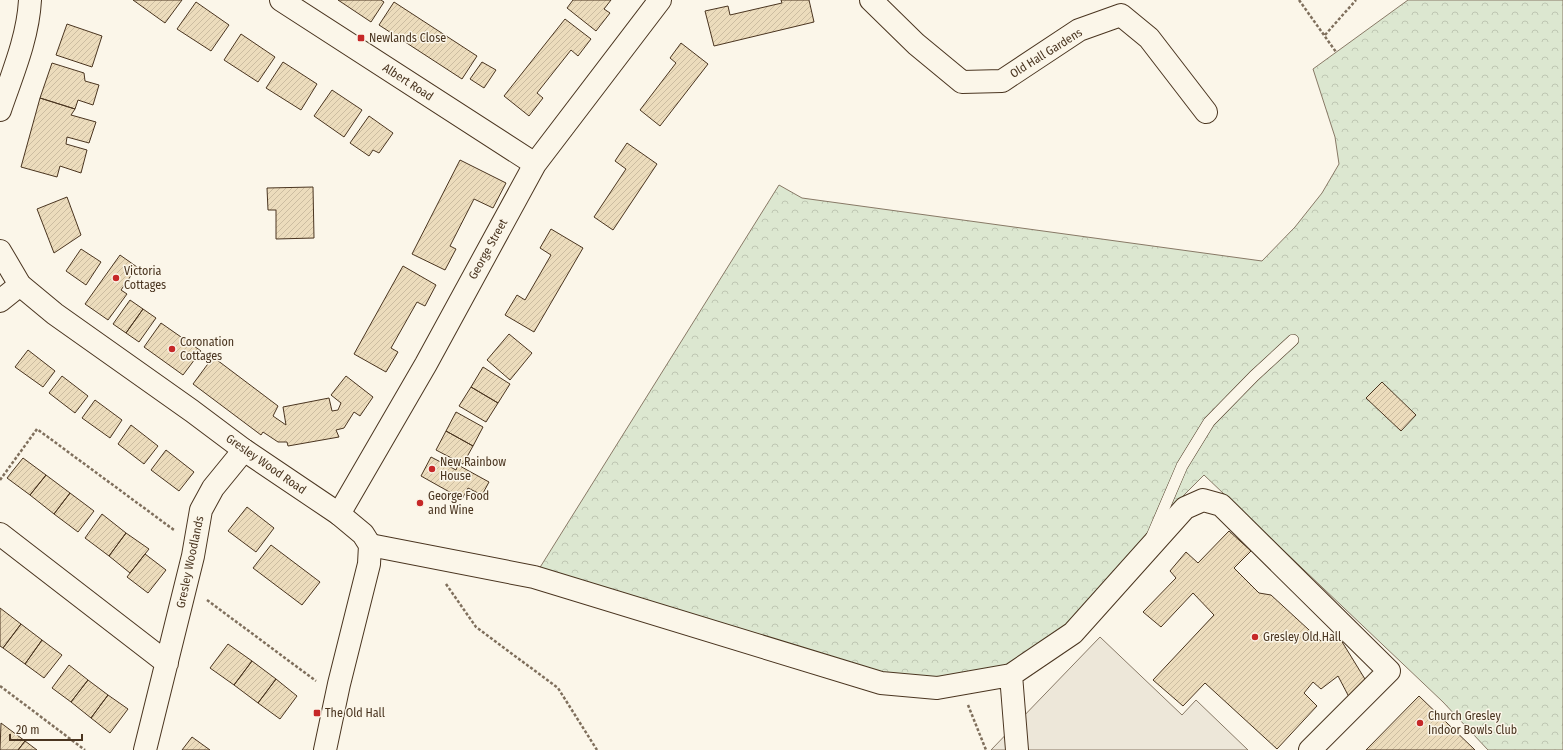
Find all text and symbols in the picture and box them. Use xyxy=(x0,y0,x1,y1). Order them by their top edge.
street label: Old Hall Gardens xyxy=(1007,25,1085,81)
place label: Newlands Close xyxy=(369,31,446,45)
marker: Newlands Close xyxy=(356,33,366,43)
street label: Albert Road xyxy=(380,60,436,104)
street label: George Street xyxy=(466,216,510,282)
place label: Victoria Cottages xyxy=(124,264,166,292)
marker: Victoria Cottages xyxy=(111,273,121,283)
place label: Coronation Cottages xyxy=(180,335,234,363)
marker: Coronation Cottages xyxy=(167,344,177,354)
street label: Gresley Wood Road xyxy=(223,431,309,497)
place label: New Rainbow House xyxy=(440,455,506,483)
marker: New Rainbow House xyxy=(427,464,437,474)
place label: George Food and Wine xyxy=(428,489,489,517)
marker: George Food and Wine xyxy=(415,498,425,508)
street label: Gresley Woodlands xyxy=(173,515,207,609)
place label: Gresley Old Hall xyxy=(1263,630,1341,644)
marker: Gresley Old Hall xyxy=(1250,632,1260,642)
place label: The Old Hall xyxy=(325,706,385,720)
marker: The Old Hall xyxy=(312,708,322,718)
place label: Church Gresley Indoor Bowls Club xyxy=(1428,709,1517,737)
scale bar xyxy=(10,716,82,742)
marker: Church Gresley Indoor Bowls Club xyxy=(1415,718,1425,728)
text: 20 m xyxy=(16,723,40,737)

